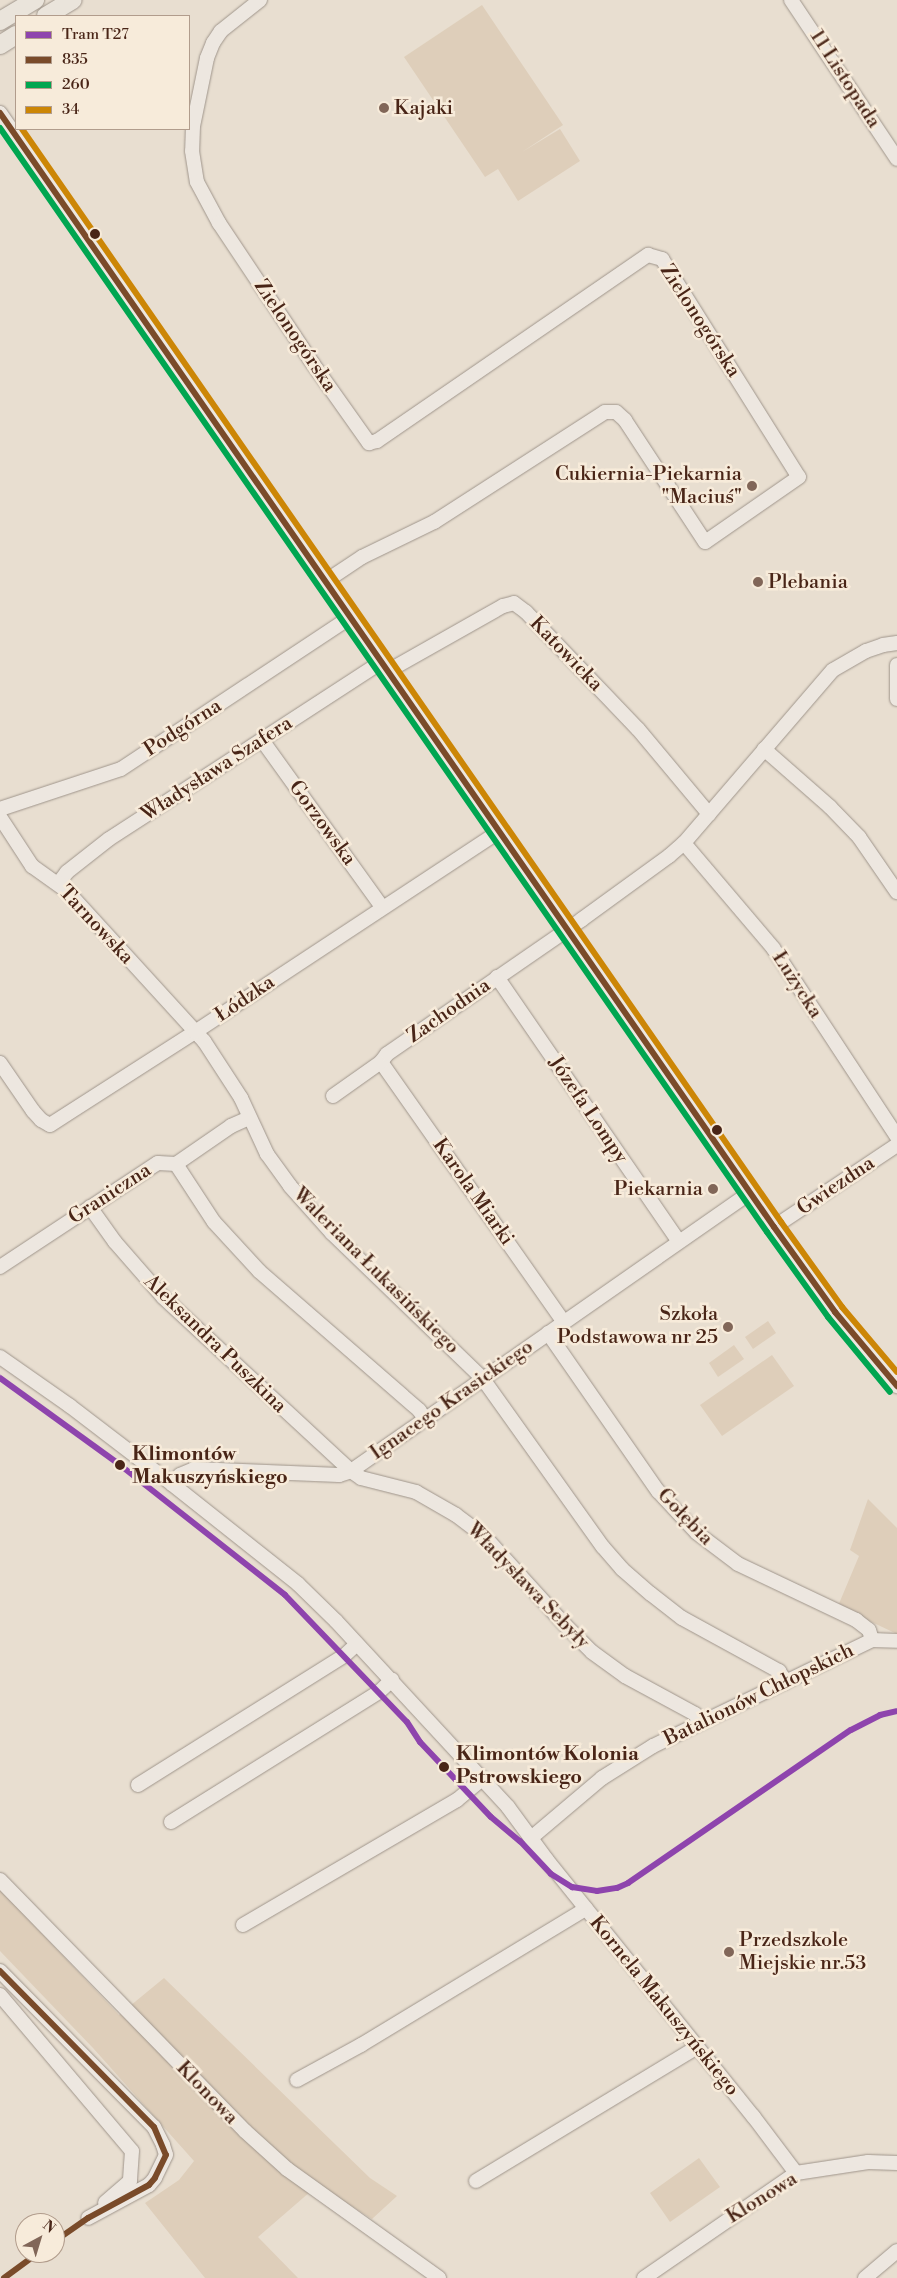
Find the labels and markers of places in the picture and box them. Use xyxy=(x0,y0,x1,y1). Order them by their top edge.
place label: Kajaki xyxy=(394,96,453,120)
marker: Kajaki xyxy=(378,102,390,114)
unlabelled marker xyxy=(90,229,100,239)
place label: Cukiernia-Piekarnia "Maciuś" xyxy=(555,462,742,509)
marker: Cukiernia-Piekarnia "Maciuś" xyxy=(746,480,758,492)
place label: Plebania xyxy=(768,570,848,594)
marker: Plebania xyxy=(752,576,764,588)
unlabelled marker xyxy=(712,1125,722,1135)
place label: Piekarnia xyxy=(614,1177,703,1201)
marker: Piekarnia xyxy=(707,1183,719,1195)
place label: Szkoła Podstawowa nr 25 xyxy=(557,1303,718,1350)
marker: Szkoła Podstawowa nr 25 xyxy=(722,1321,734,1333)
place label: Klimontów Makuszyńskiego xyxy=(132,1442,288,1489)
marker: Klimontów Makuszyńskiego xyxy=(111,1456,129,1474)
place label: Klimontów Kolonia Pstrowskiego xyxy=(456,1743,639,1790)
marker: Klimontów Kolonia Pstrowskiego xyxy=(435,1758,453,1776)
place label: Przedszkole Miejskie nr.53 xyxy=(739,1928,866,1975)
marker: Przedszkole Miejskie nr.53 xyxy=(723,1946,735,1958)

